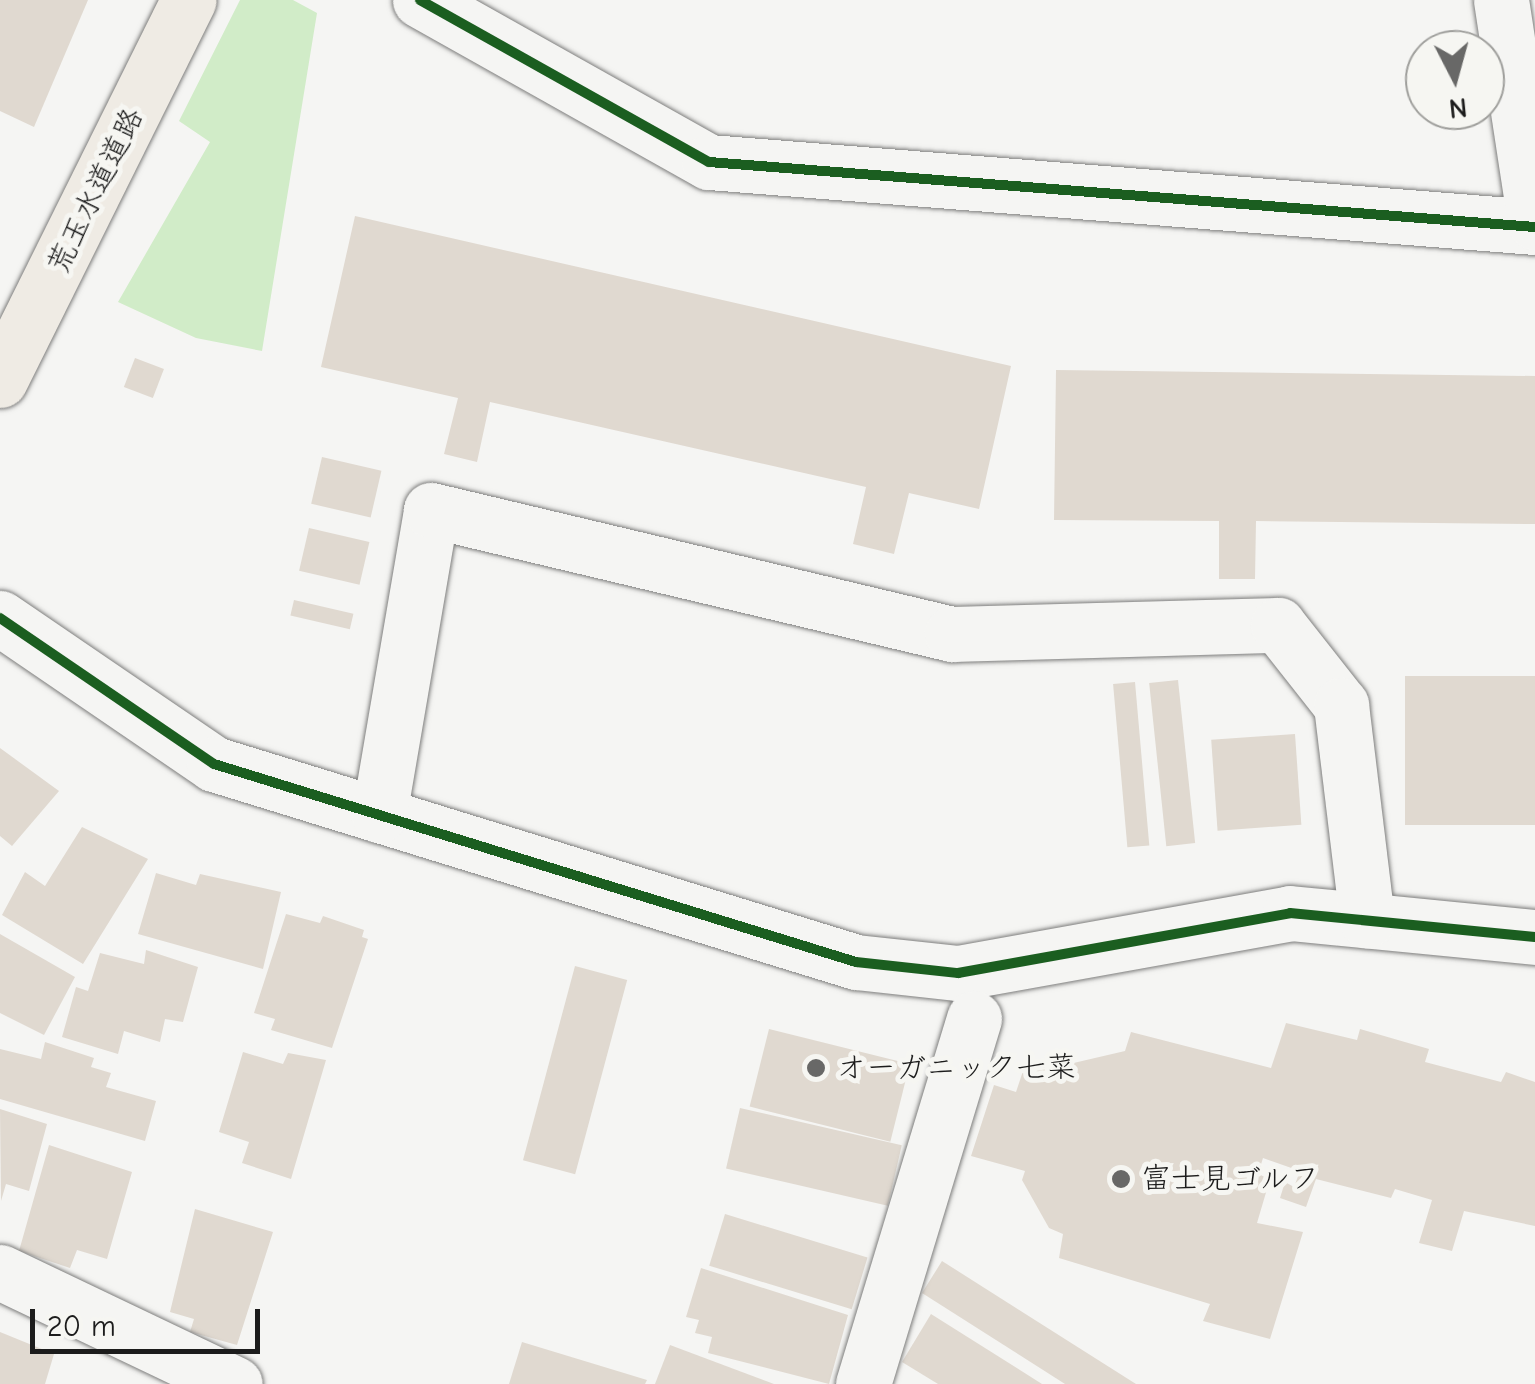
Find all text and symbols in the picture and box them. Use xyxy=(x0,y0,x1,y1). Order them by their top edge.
north arrow xyxy=(1405,30,1505,130)
text: N xyxy=(1447,91,1469,125)
street label: 荒玉水道道路 xyxy=(40,102,152,280)
place label: オーガニック七菜 xyxy=(836,1050,1076,1086)
marker: オーガニック七菜 xyxy=(805,1057,827,1079)
place label: 富士見ゴルフ xyxy=(1141,1161,1321,1197)
marker: 富士見ゴルフ xyxy=(1110,1168,1132,1190)
scale bar xyxy=(35,1289,265,1351)
text: 20 m xyxy=(47,1309,116,1344)

